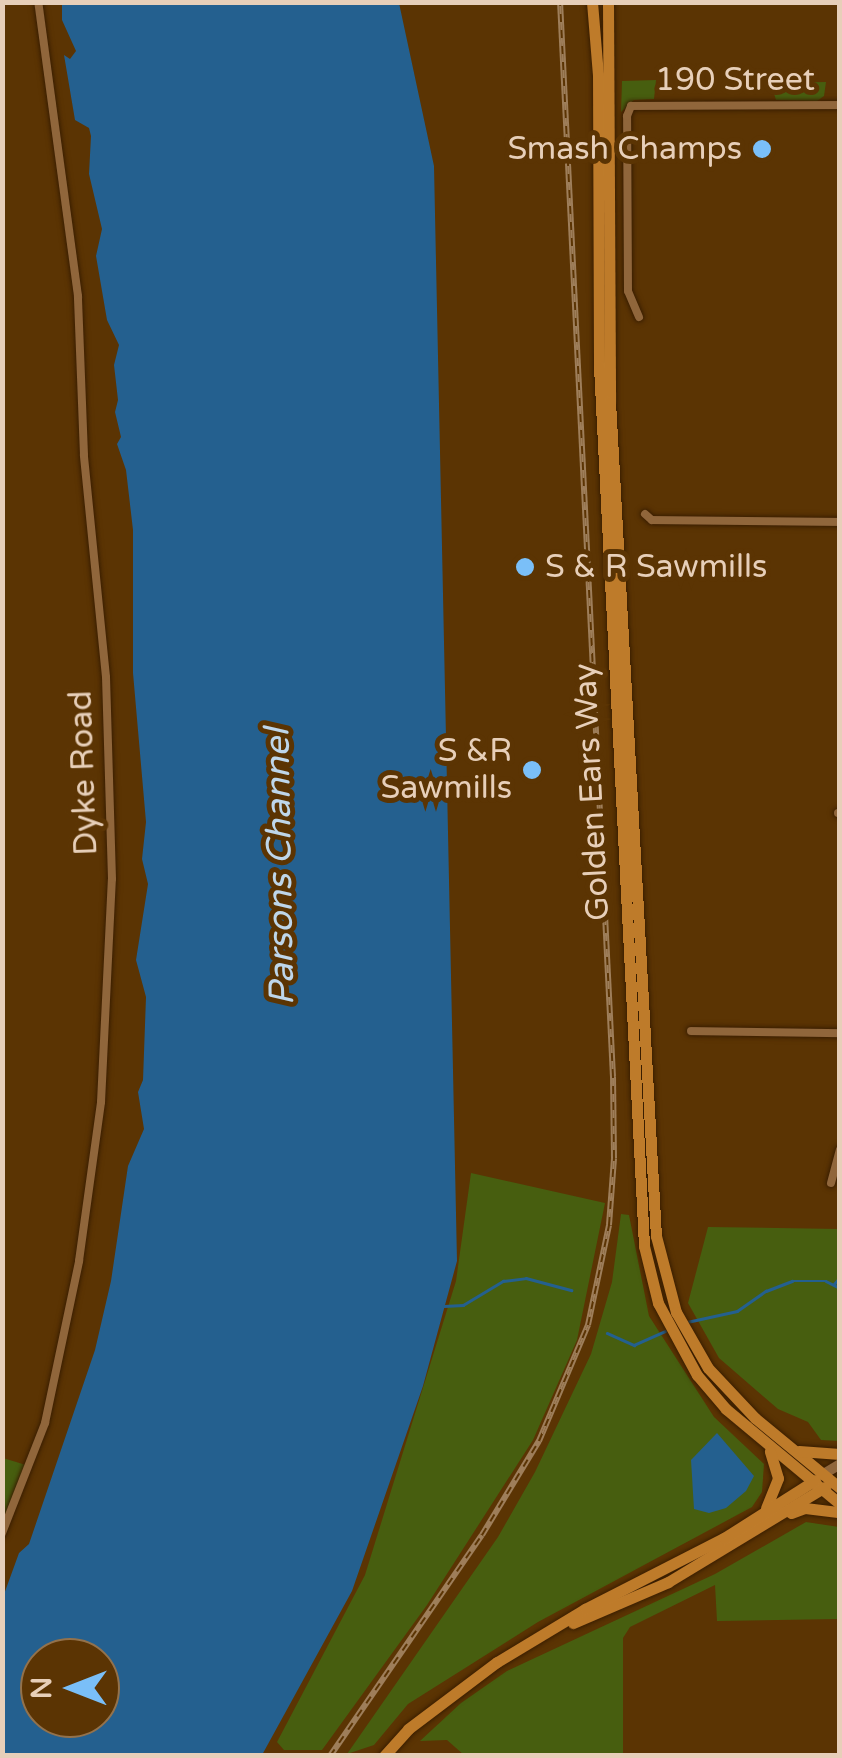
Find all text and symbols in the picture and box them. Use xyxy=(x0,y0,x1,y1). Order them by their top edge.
street label: 190 Street xyxy=(655,61,815,99)
place label: Smash Champs xyxy=(507,130,742,168)
marker: Smash Champs xyxy=(751,138,773,160)
place label: S & R Sawmills xyxy=(545,548,767,586)
marker: S & R Sawmills xyxy=(514,556,536,578)
street label: Golden Ears Way xyxy=(566,662,618,922)
street label: Dyke Road xyxy=(62,690,106,856)
water label: Parsons Channel xyxy=(257,728,303,1006)
place label: S &R Sawmills xyxy=(381,733,512,808)
marker: S &R Sawmills xyxy=(521,759,543,781)
north arrow xyxy=(20,1638,120,1738)
text: N xyxy=(25,1677,59,1699)

